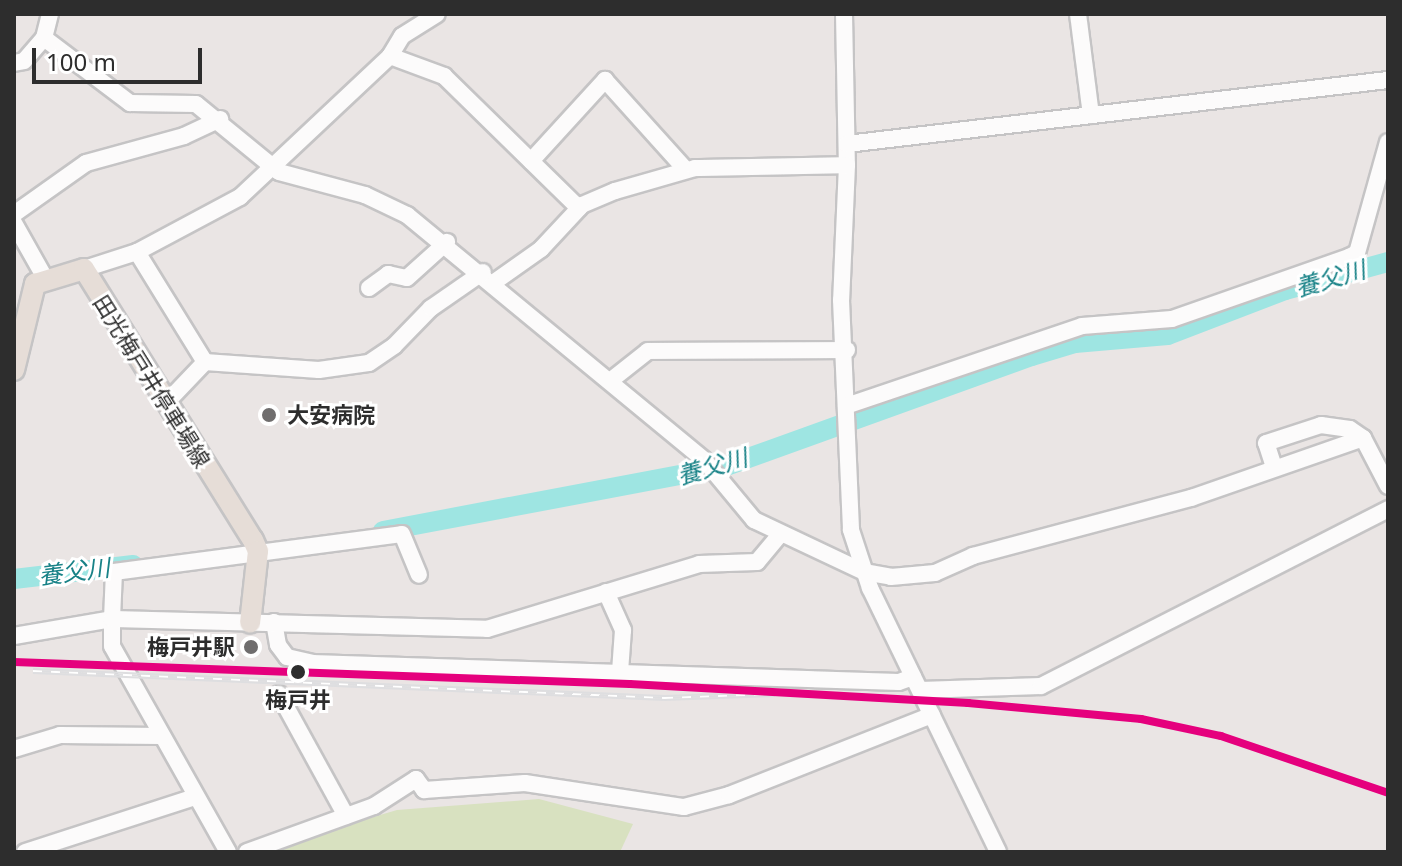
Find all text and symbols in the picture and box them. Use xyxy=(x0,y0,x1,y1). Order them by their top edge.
scale bar xyxy=(36,32,206,82)
text: 100 m xyxy=(46,45,116,78)
water label: 養父川 xyxy=(1291,254,1369,302)
street label: 田光梅戸井停車場線 xyxy=(88,290,216,472)
place label: 大安病院 xyxy=(287,402,375,428)
marker: 大安病院 xyxy=(258,404,280,426)
water label: 養父川 xyxy=(673,442,751,490)
water label: 養父川 xyxy=(37,552,111,590)
place label: 梅戸井駅 xyxy=(147,634,235,660)
marker: 梅戸井駅 xyxy=(242,638,260,656)
marker: 梅戸井 xyxy=(287,661,309,683)
place label: 梅戸井 xyxy=(265,687,331,713)

